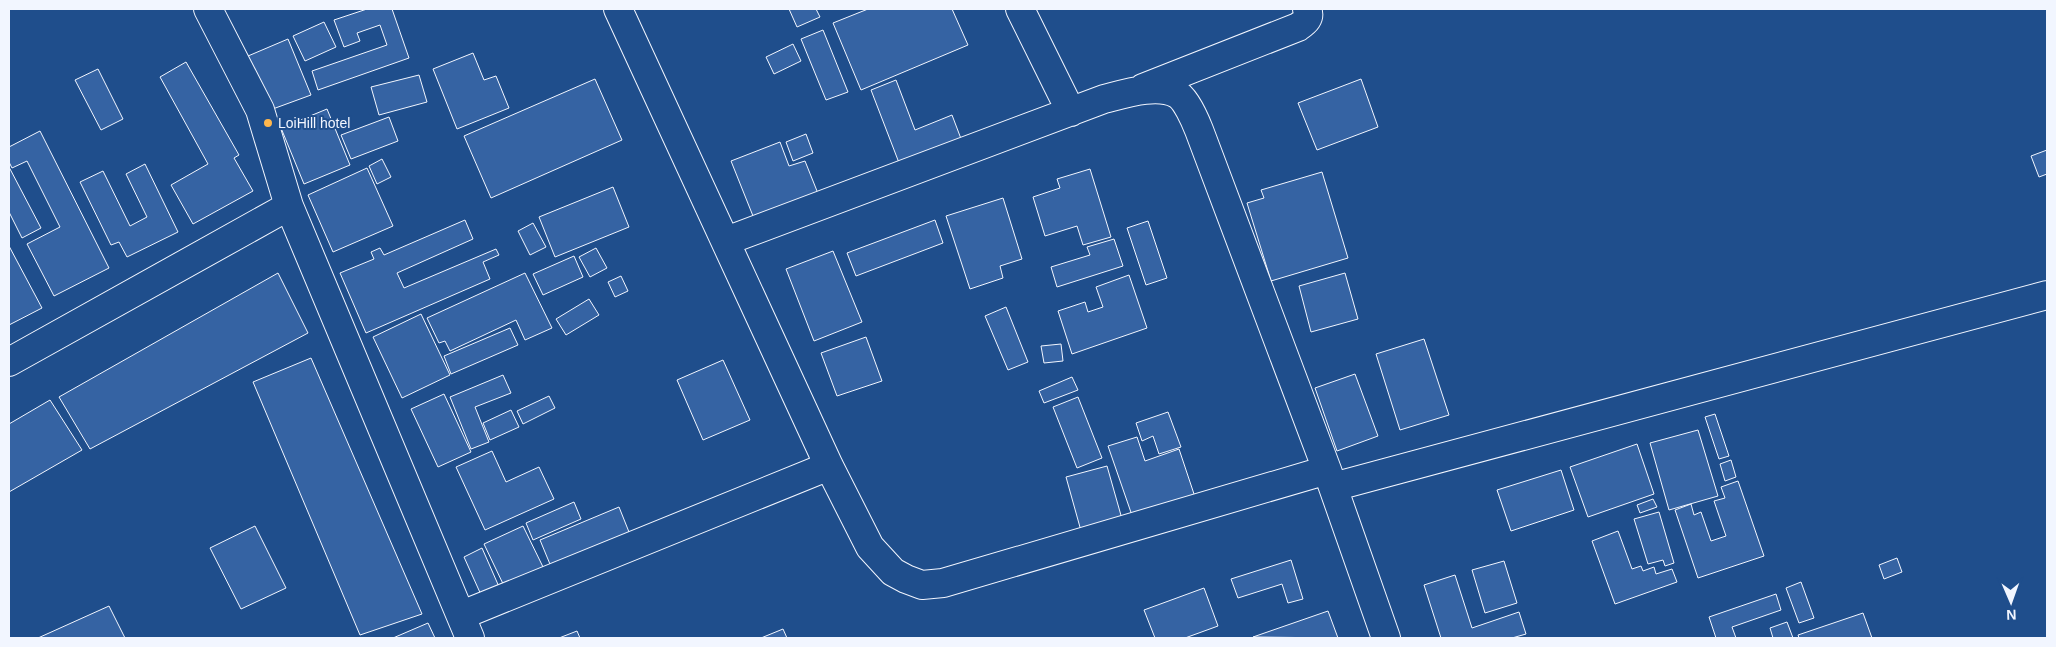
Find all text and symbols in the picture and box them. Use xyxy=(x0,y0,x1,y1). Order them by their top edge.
place label: LoiHill hotel xyxy=(278,115,350,131)
marker: LoiHill hotel xyxy=(262,117,274,129)
north arrow xyxy=(1986,577,2036,627)
text: N xyxy=(2006,607,2017,623)

